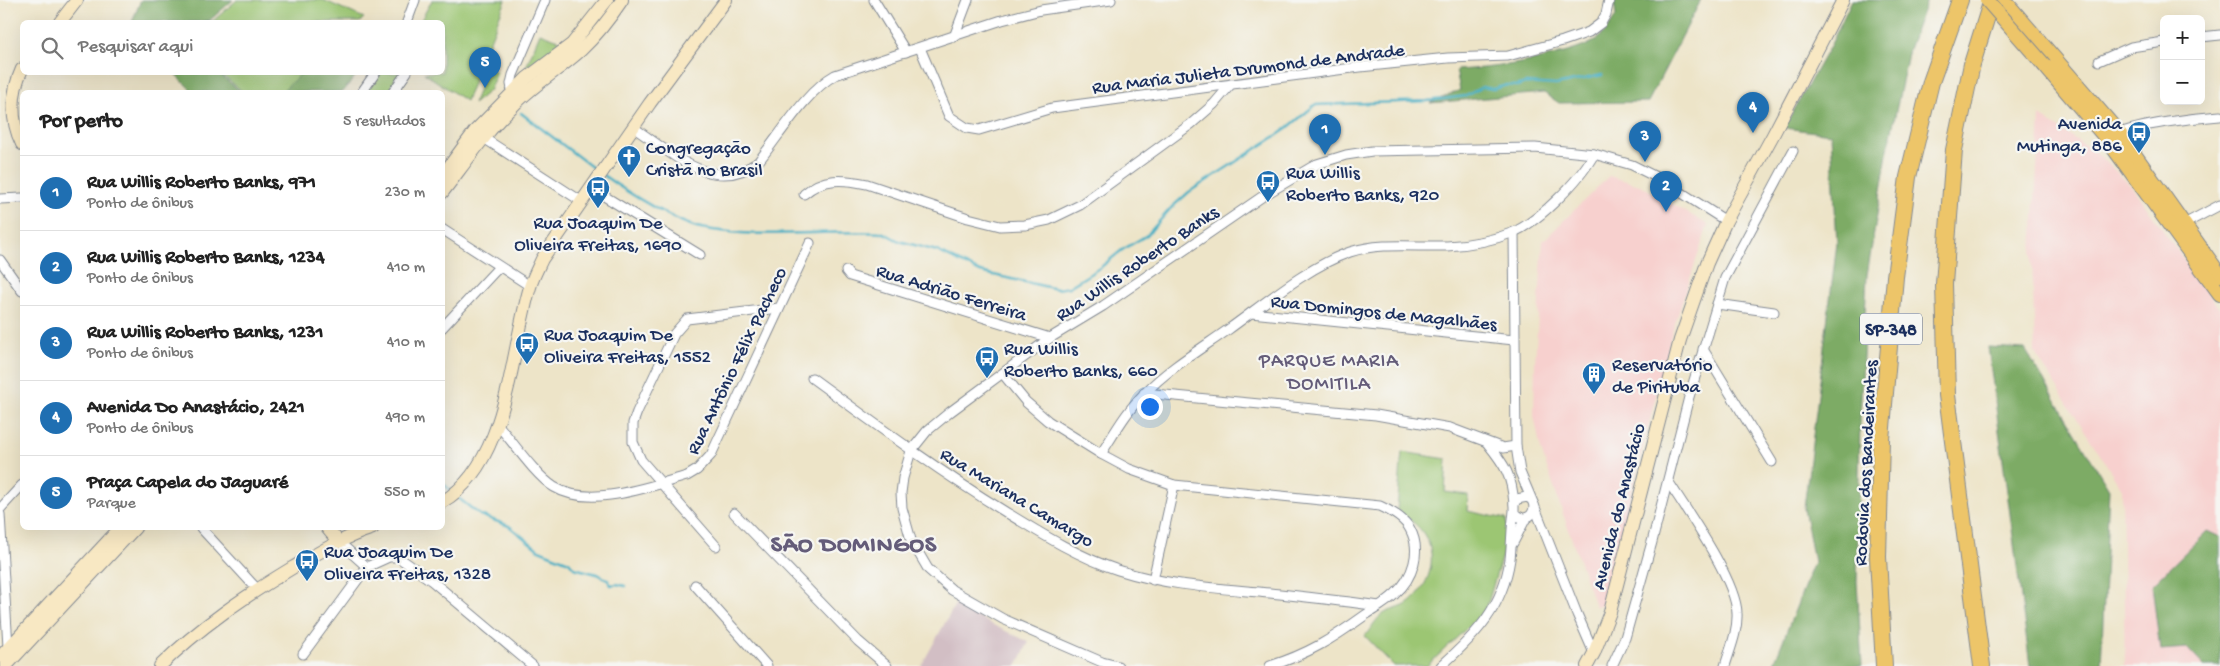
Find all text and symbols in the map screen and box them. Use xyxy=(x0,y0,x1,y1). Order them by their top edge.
map controls xyxy=(2160,15,2205,105)
button: + xyxy=(2160,15,2205,60)
search box xyxy=(20,20,445,75)
icon: search xyxy=(38,34,66,62)
text: Pesquisar aqui xyxy=(78,36,193,59)
street label: Rua Maria Julieta Drumond de Andrade xyxy=(1091,40,1406,101)
pin: 5 xyxy=(469,47,501,88)
button: − xyxy=(2160,60,2205,105)
pin: 4 xyxy=(1737,92,1769,133)
text: Por perto xyxy=(40,110,123,135)
text: 5 resultados xyxy=(343,113,425,132)
pin: 1 xyxy=(1309,114,1341,155)
place label: Avenida Mutinga, 886 xyxy=(2017,114,2123,159)
bus stop icon: Avenida Mutinga, 886 xyxy=(2126,120,2152,154)
pin: 3 xyxy=(1629,121,1661,162)
place label: Congregação Cristã no Brasil xyxy=(646,138,763,183)
church icon: Congregação Cristã no Brasil xyxy=(616,144,642,178)
place label: Rua Willis Roberto Banks, 920 xyxy=(1286,163,1440,208)
bus stop icon: Rua Willis Roberto Banks, 920 xyxy=(1255,169,1281,203)
pin: 2 xyxy=(1650,171,1682,212)
text: Rua Willis Roberto Banks, 971 xyxy=(87,172,316,195)
bus stop icon: Rua Joaquim De Oliveira Freitas, 1690 xyxy=(585,175,611,209)
text: 1 xyxy=(53,184,59,203)
text: 230 m xyxy=(385,184,425,203)
text: Ponto de ônibus xyxy=(87,195,193,214)
street label: Rua Willis Roberto Banks xyxy=(1052,201,1225,328)
place label: Rua Joaquim De Oliveira Freitas, 1690 xyxy=(514,213,682,258)
text: Rua Willis Roberto Banks, 1234 xyxy=(87,247,325,270)
text: 2 xyxy=(52,259,60,278)
text: 410 m xyxy=(387,259,425,278)
street label: Rua Adrião Ferreira xyxy=(873,261,1030,329)
street label: Rua Antônio Félix Pacheco xyxy=(683,264,794,459)
text: Ponto de ônibus xyxy=(87,270,193,289)
street label: Rua Domingos de Magalhães xyxy=(1269,291,1499,338)
road number: SP-348 xyxy=(1860,314,1922,344)
text: Rua Willis Roberto Banks, 1231 xyxy=(87,322,323,345)
place label: Rua Joaquim De Oliveira Freitas, 1552 xyxy=(544,325,711,370)
bus stop icon: Rua Joaquim De Oliveira Freitas, 1552 xyxy=(514,331,540,365)
text: 3 xyxy=(52,334,60,353)
text: 410 m xyxy=(387,334,425,353)
place label: Rua Willis Roberto Banks, 660 xyxy=(1004,339,1158,384)
text: Ponto de ônibus xyxy=(87,345,193,364)
bus stop icon: Rua Willis Roberto Banks, 660 xyxy=(974,345,1000,379)
district label: PARQUE MARIA DOMITILA xyxy=(1258,351,1399,397)
place label: Reservatório de Pirituba xyxy=(1612,355,1713,400)
street label: Rodovia dos Bandeirantes xyxy=(1851,359,1884,567)
building icon: Reservatório de Pirituba xyxy=(1581,361,1607,395)
your location xyxy=(1137,394,1163,420)
text: Avenida Do Anastácio, 2421 xyxy=(87,397,305,420)
text: 4 xyxy=(52,409,60,428)
text: 490 m xyxy=(385,409,425,428)
text: Ponto de ônibus xyxy=(87,420,193,439)
street label: Avenida do Anastácio xyxy=(1589,421,1652,592)
street label: Rua Mariana Camargo xyxy=(935,444,1097,554)
text: Praça Capela do Jaguaré xyxy=(87,472,288,495)
text: 5 xyxy=(52,484,60,503)
text: 550 m xyxy=(384,484,425,503)
text: Parque xyxy=(87,495,136,514)
district label: SÃO DOMINGOS xyxy=(771,532,937,561)
place label: Rua Joaquim De Oliveira Freitas, 1328 xyxy=(324,542,491,587)
bus stop icon: Rua Joaquim De Oliveira Freitas, 1328 xyxy=(294,548,320,582)

